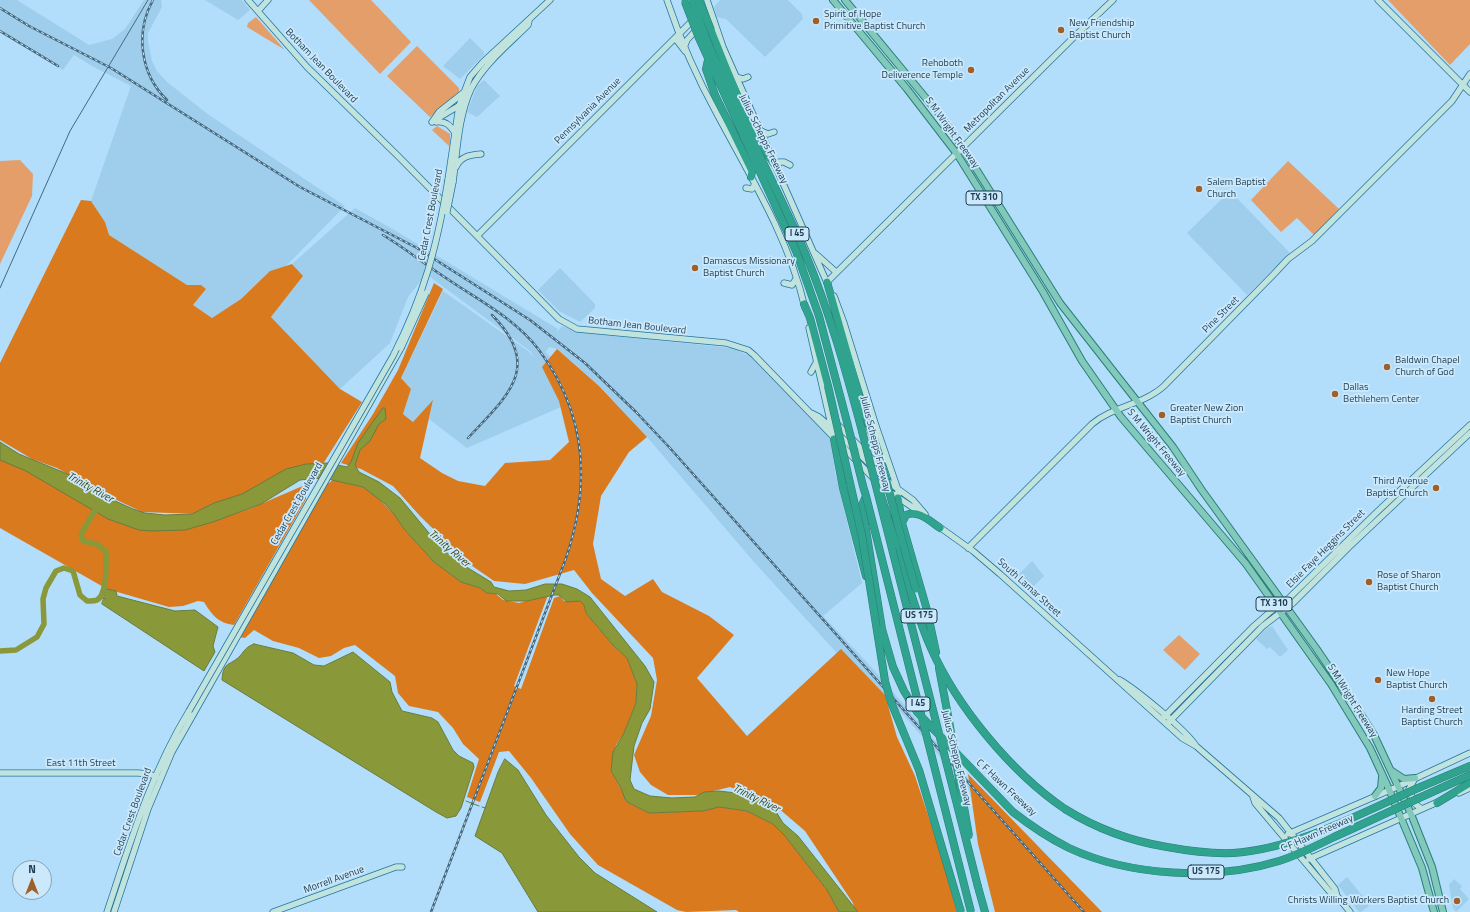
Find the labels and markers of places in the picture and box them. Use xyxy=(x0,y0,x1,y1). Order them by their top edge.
place label: Spirit of Hope Primitive Baptist Church xyxy=(824,9,925,32)
marker: Spirit of Hope Primitive Baptist Church xyxy=(811,16,821,26)
place label: New Friendship Baptist Church xyxy=(1069,18,1134,42)
marker: New Friendship Baptist Church xyxy=(1056,25,1066,35)
place label: Rehoboth Deliverence Temple xyxy=(882,58,963,82)
marker: Rehoboth Deliverence Temple xyxy=(966,65,976,75)
place label: Salem Baptist Church xyxy=(1207,177,1266,200)
marker: Salem Baptist Church xyxy=(1194,184,1204,194)
place label: Damascus Missionary Baptist Church xyxy=(703,256,795,280)
marker: Damascus Missionary Baptist Church xyxy=(690,263,700,273)
place label: Baldwin Chapel Church of God xyxy=(1395,355,1460,378)
marker: Baldwin Chapel Church of God xyxy=(1382,362,1392,372)
place label: Dallas Bethlehem Center xyxy=(1343,382,1419,406)
marker: Dallas Bethlehem Center xyxy=(1330,389,1340,399)
place label: Greater New Zion Baptist Church xyxy=(1170,403,1244,426)
marker: Greater New Zion Baptist Church xyxy=(1157,410,1167,420)
place label: Third Avenue Baptist Church xyxy=(1366,476,1428,500)
marker: Third Avenue Baptist Church xyxy=(1431,483,1441,493)
place label: Rose of Sharon Baptist Church xyxy=(1377,570,1441,594)
marker: Rose of Sharon Baptist Church xyxy=(1364,577,1374,587)
place label: New Hope Baptist Church xyxy=(1386,668,1448,692)
marker: New Hope Baptist Church xyxy=(1373,675,1383,685)
marker: Harding Street Baptist Church xyxy=(1427,694,1437,704)
place label: Harding Street Baptist Church xyxy=(1401,705,1463,728)
place label: Christs Willing Workers Baptist Church xyxy=(1288,895,1449,907)
marker: Christs Willing Workers Baptist Church xyxy=(1452,896,1462,906)

